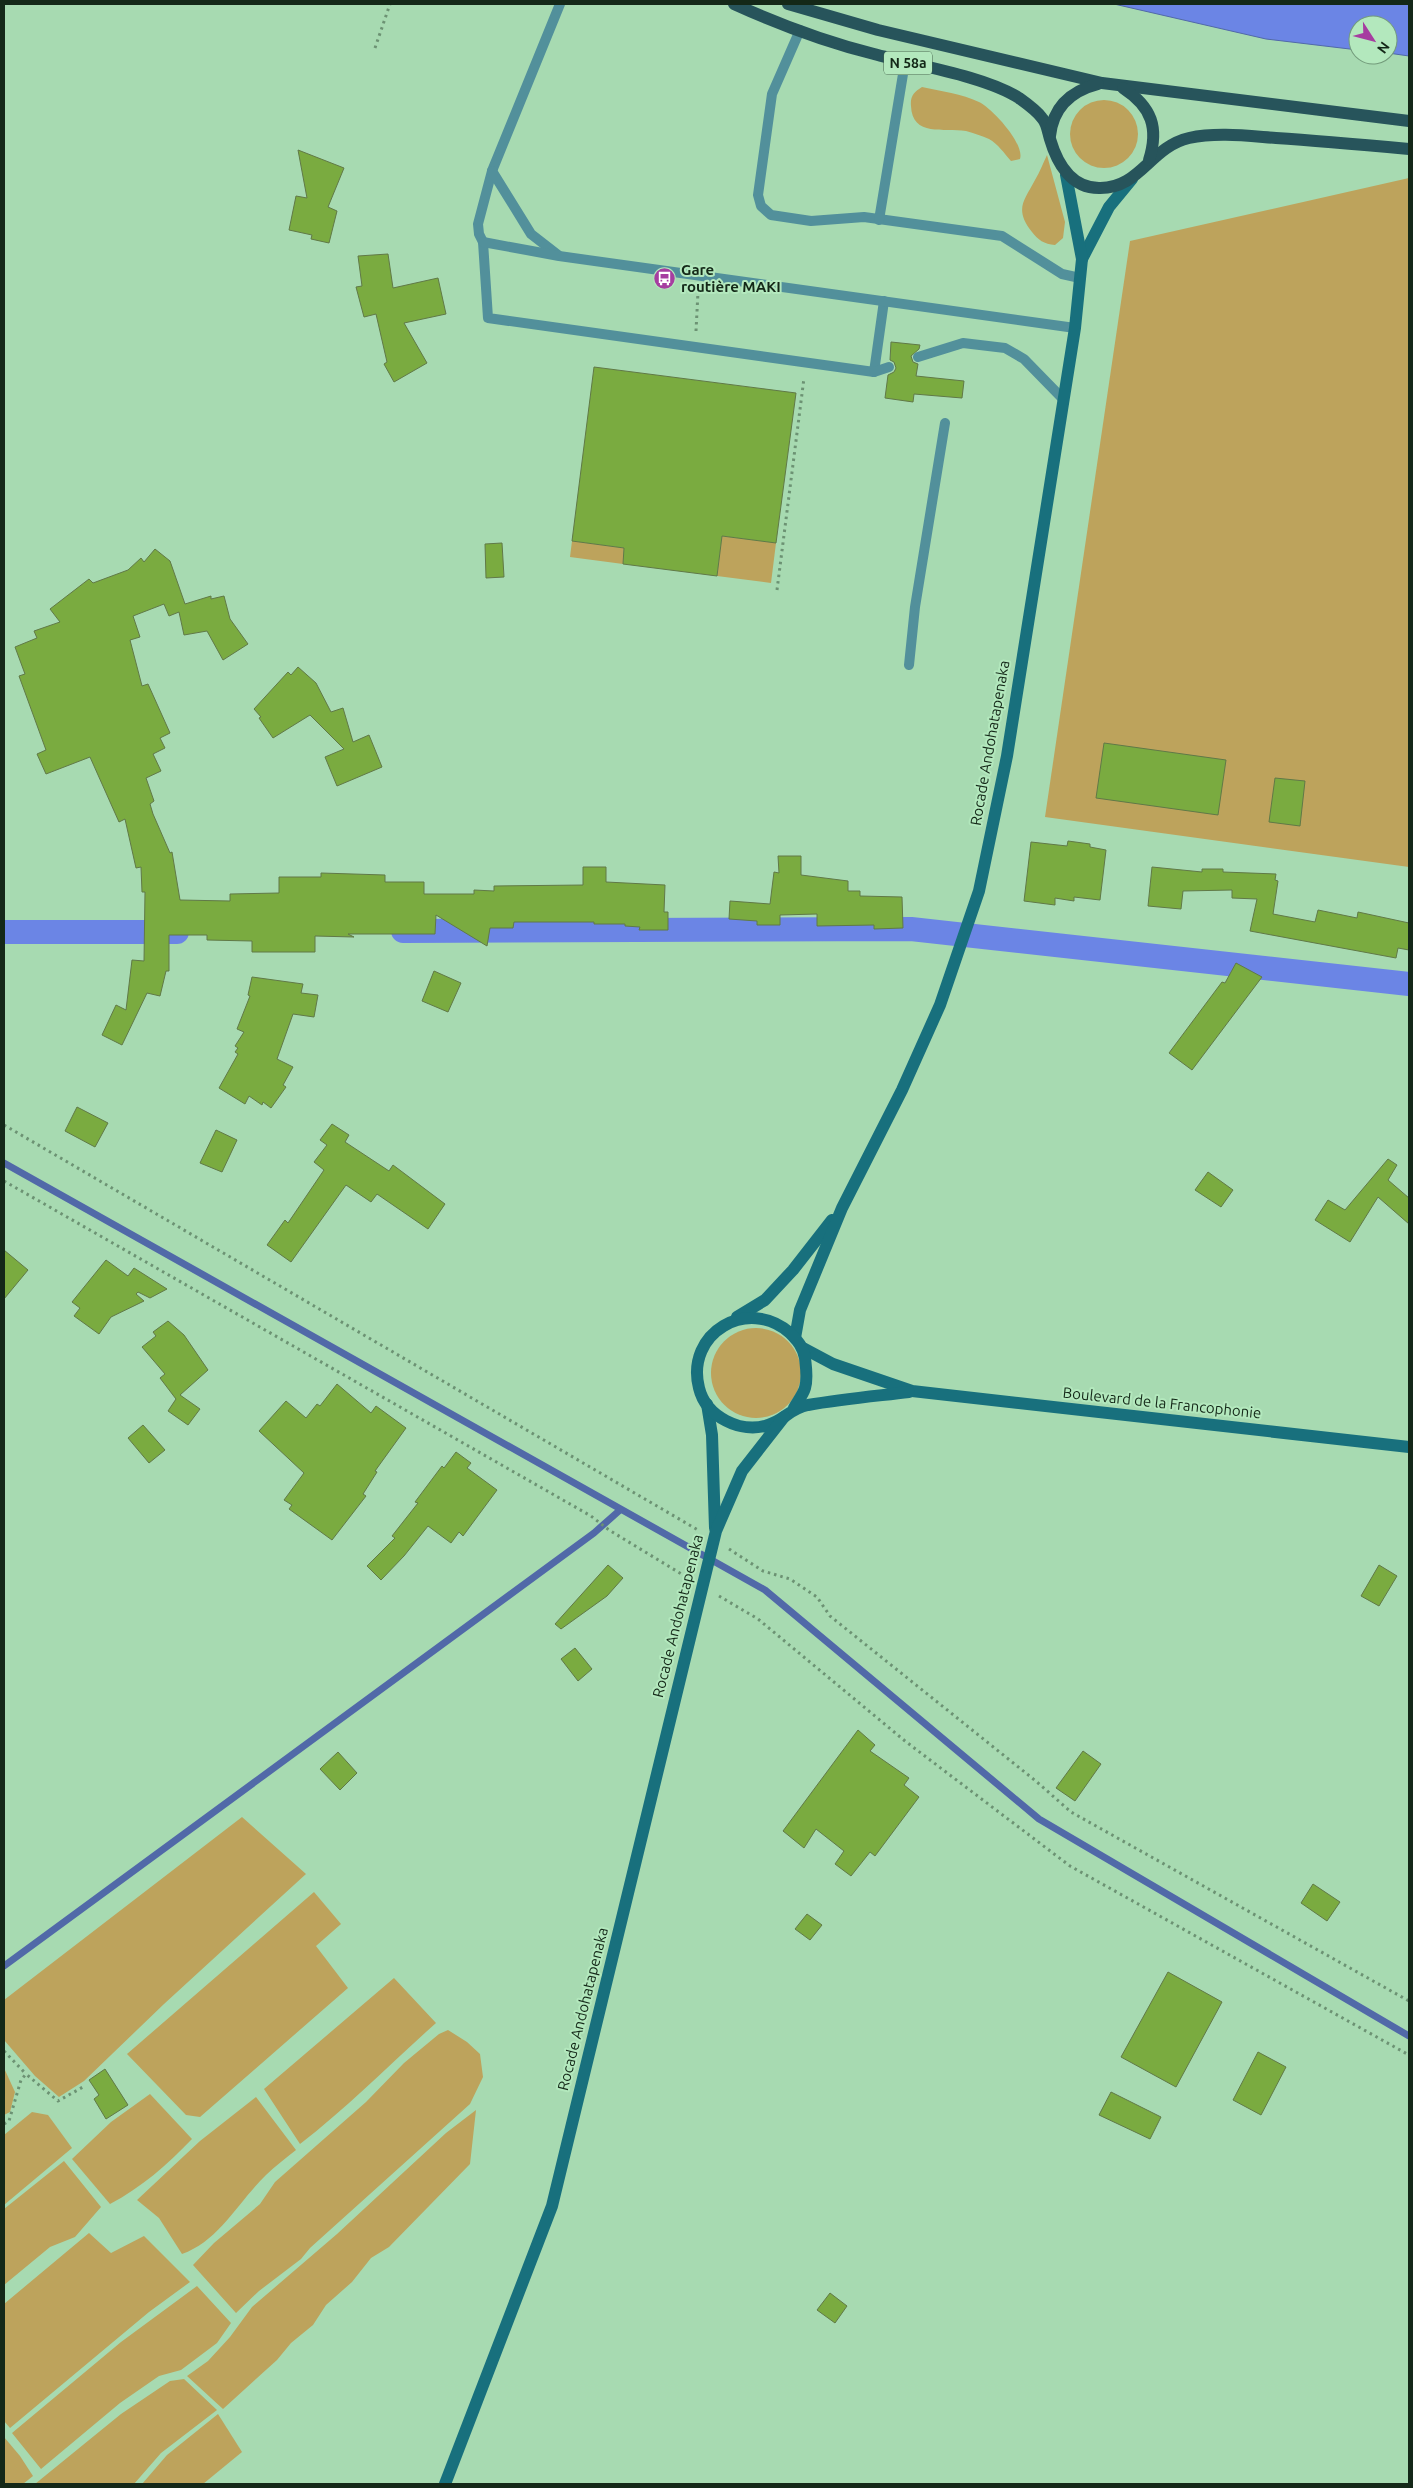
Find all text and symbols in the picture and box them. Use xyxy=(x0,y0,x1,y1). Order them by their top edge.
north arrow xyxy=(1348,15,1398,65)
text: N xyxy=(1374,39,1393,57)
road number: N 58a xyxy=(884,52,932,74)
place label: Gare routière MAKI xyxy=(681,261,781,295)
bus stop icon: Gare routière MAKI xyxy=(653,267,677,291)
street label: Rocade Andohatapenaka xyxy=(967,659,1012,827)
street label: Boulevard de la Francophonie xyxy=(1062,1384,1262,1421)
street label: Rocade Andohatapenaka xyxy=(649,1533,706,1699)
street label: Rocade Andohatapenaka xyxy=(554,1926,611,2092)

